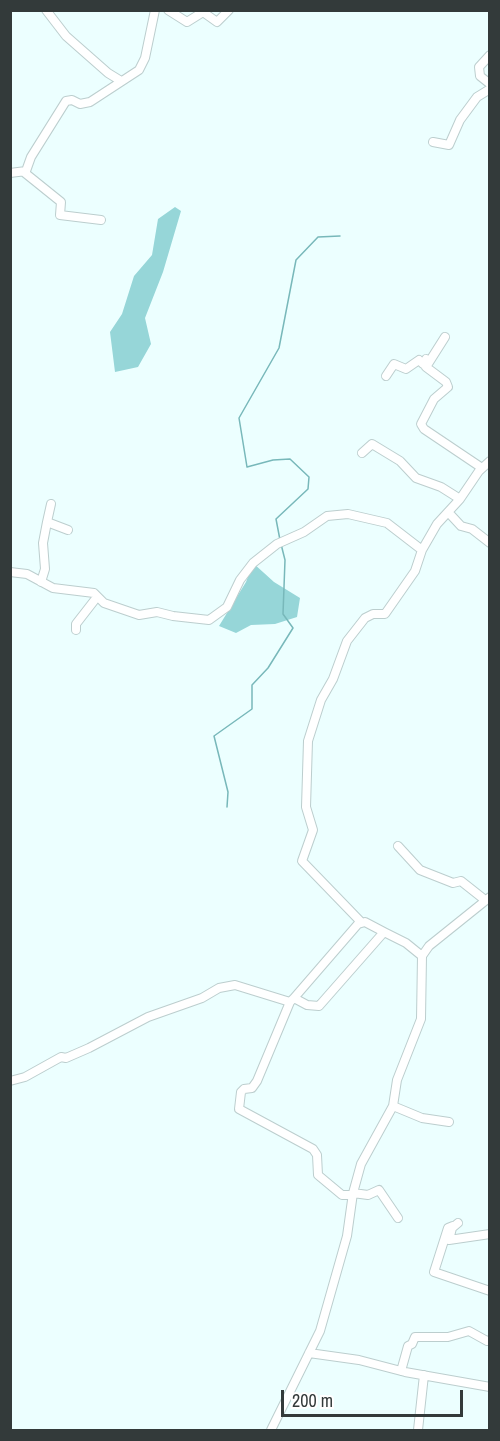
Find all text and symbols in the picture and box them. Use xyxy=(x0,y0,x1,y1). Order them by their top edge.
scale bar xyxy=(284,1378,466,1416)
text: 200 m xyxy=(292,1388,333,1413)

